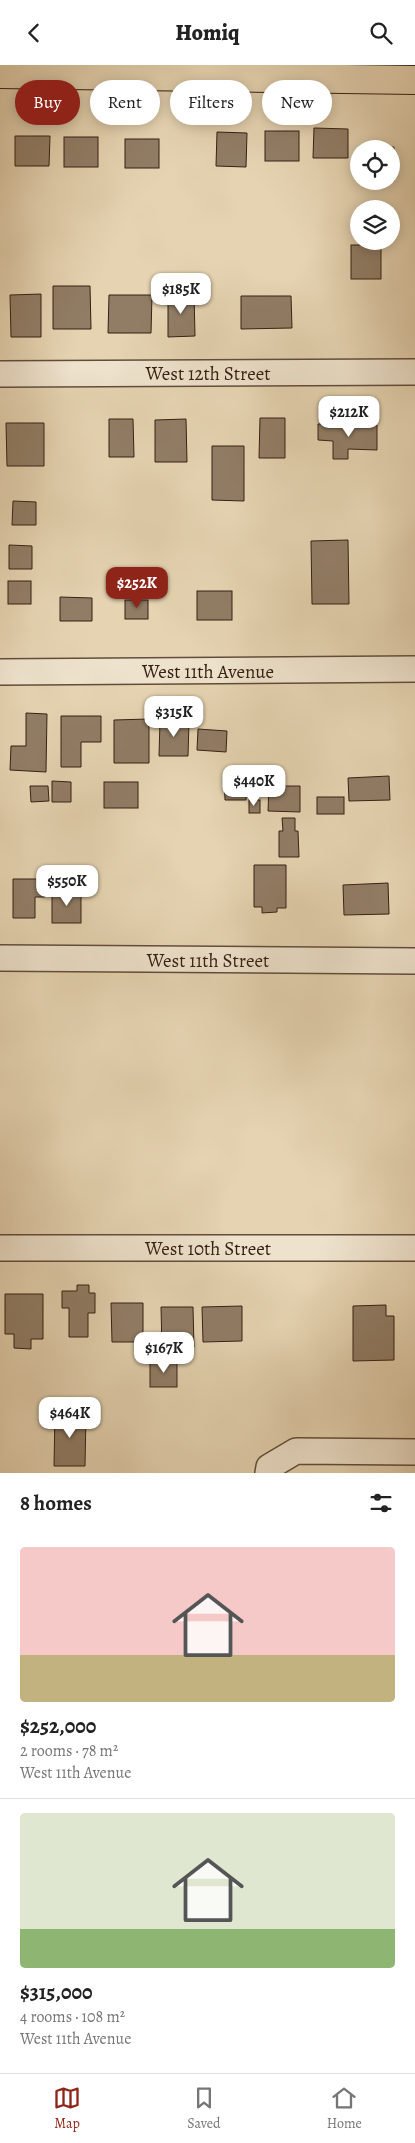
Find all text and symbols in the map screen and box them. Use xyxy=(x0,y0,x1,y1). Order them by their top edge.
text: Homiq xyxy=(176,18,239,48)
icon: back xyxy=(20,19,48,47)
icon: search xyxy=(367,19,395,47)
chip: Buy xyxy=(15,80,80,125)
chip: Rent xyxy=(90,80,160,125)
chip: Filters xyxy=(170,80,252,125)
chip: New xyxy=(262,80,332,125)
map controls xyxy=(350,140,400,250)
button: locate xyxy=(350,140,400,190)
button: layers xyxy=(350,200,400,250)
pin: $185K xyxy=(146,273,216,315)
text: $185K xyxy=(162,278,200,300)
street label: West 12th Street xyxy=(145,361,270,387)
pin: $212K xyxy=(314,395,384,438)
text: $212K xyxy=(329,401,369,423)
pin: $252K xyxy=(102,567,172,609)
text: $252K xyxy=(117,572,157,594)
street label: West 11th Avenue xyxy=(141,659,274,685)
pin: $315K xyxy=(139,695,209,738)
text: $315K xyxy=(155,701,193,723)
pin: $440K xyxy=(219,765,289,807)
text: $440K xyxy=(233,770,275,792)
pin: $550K xyxy=(32,865,102,907)
text: $550K xyxy=(47,870,87,892)
street label: West 11th Street xyxy=(146,948,269,974)
street label: West 10th Street xyxy=(144,1236,271,1262)
pin: $167K xyxy=(129,1331,199,1374)
text: $167K xyxy=(145,1337,183,1359)
pin: $464K xyxy=(35,1397,105,1439)
text: $464K xyxy=(50,1402,90,1424)
text: 8 homes xyxy=(20,1489,92,1517)
icon: filters xyxy=(367,1489,395,1517)
icon: home xyxy=(163,1580,253,1670)
text: $252,000 xyxy=(20,1712,96,1740)
text: 2 rooms · 78 m² xyxy=(20,1740,118,1762)
text: West 11th Avenue xyxy=(20,1762,131,1784)
icon: home xyxy=(163,1845,253,1935)
text: $315,000 xyxy=(20,1978,93,2006)
text: 4 rooms · 108 m² xyxy=(20,2006,125,2028)
text: West 11th Avenue xyxy=(20,2028,131,2050)
tab: Map xyxy=(53,2084,81,2133)
tab: Saved xyxy=(187,2084,221,2133)
tab: Home xyxy=(327,2084,362,2133)

